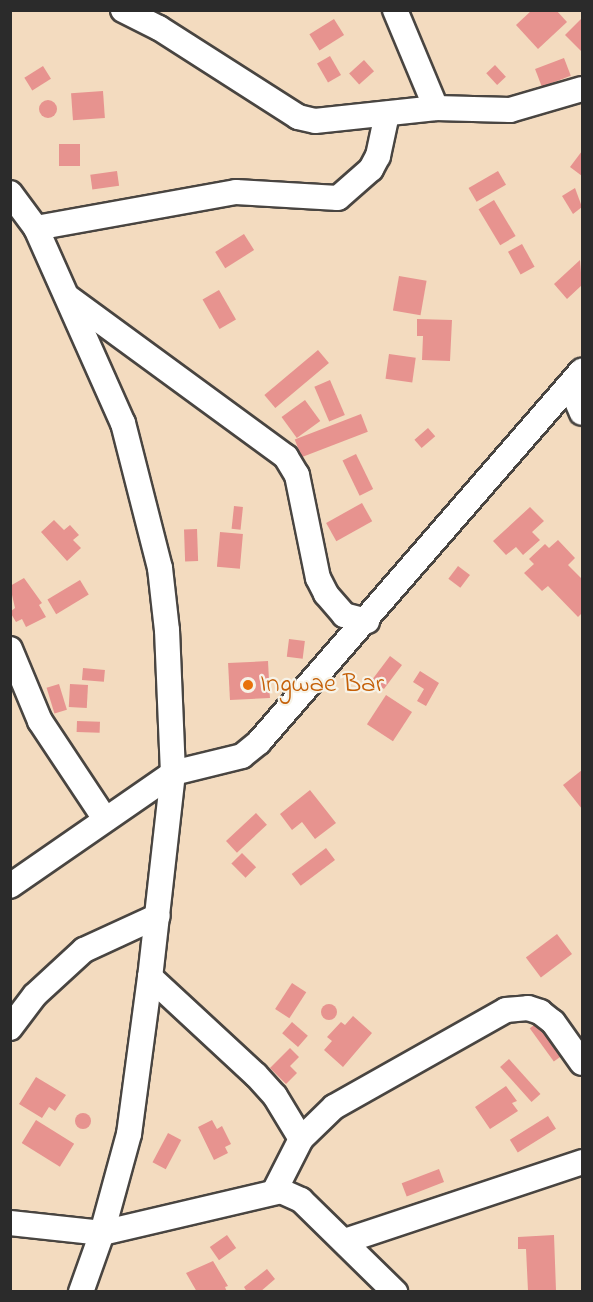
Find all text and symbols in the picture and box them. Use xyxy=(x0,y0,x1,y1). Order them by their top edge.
place label: Ingwae Bar xyxy=(260,669,384,701)
marker: Ingwae Bar xyxy=(241,678,255,692)

